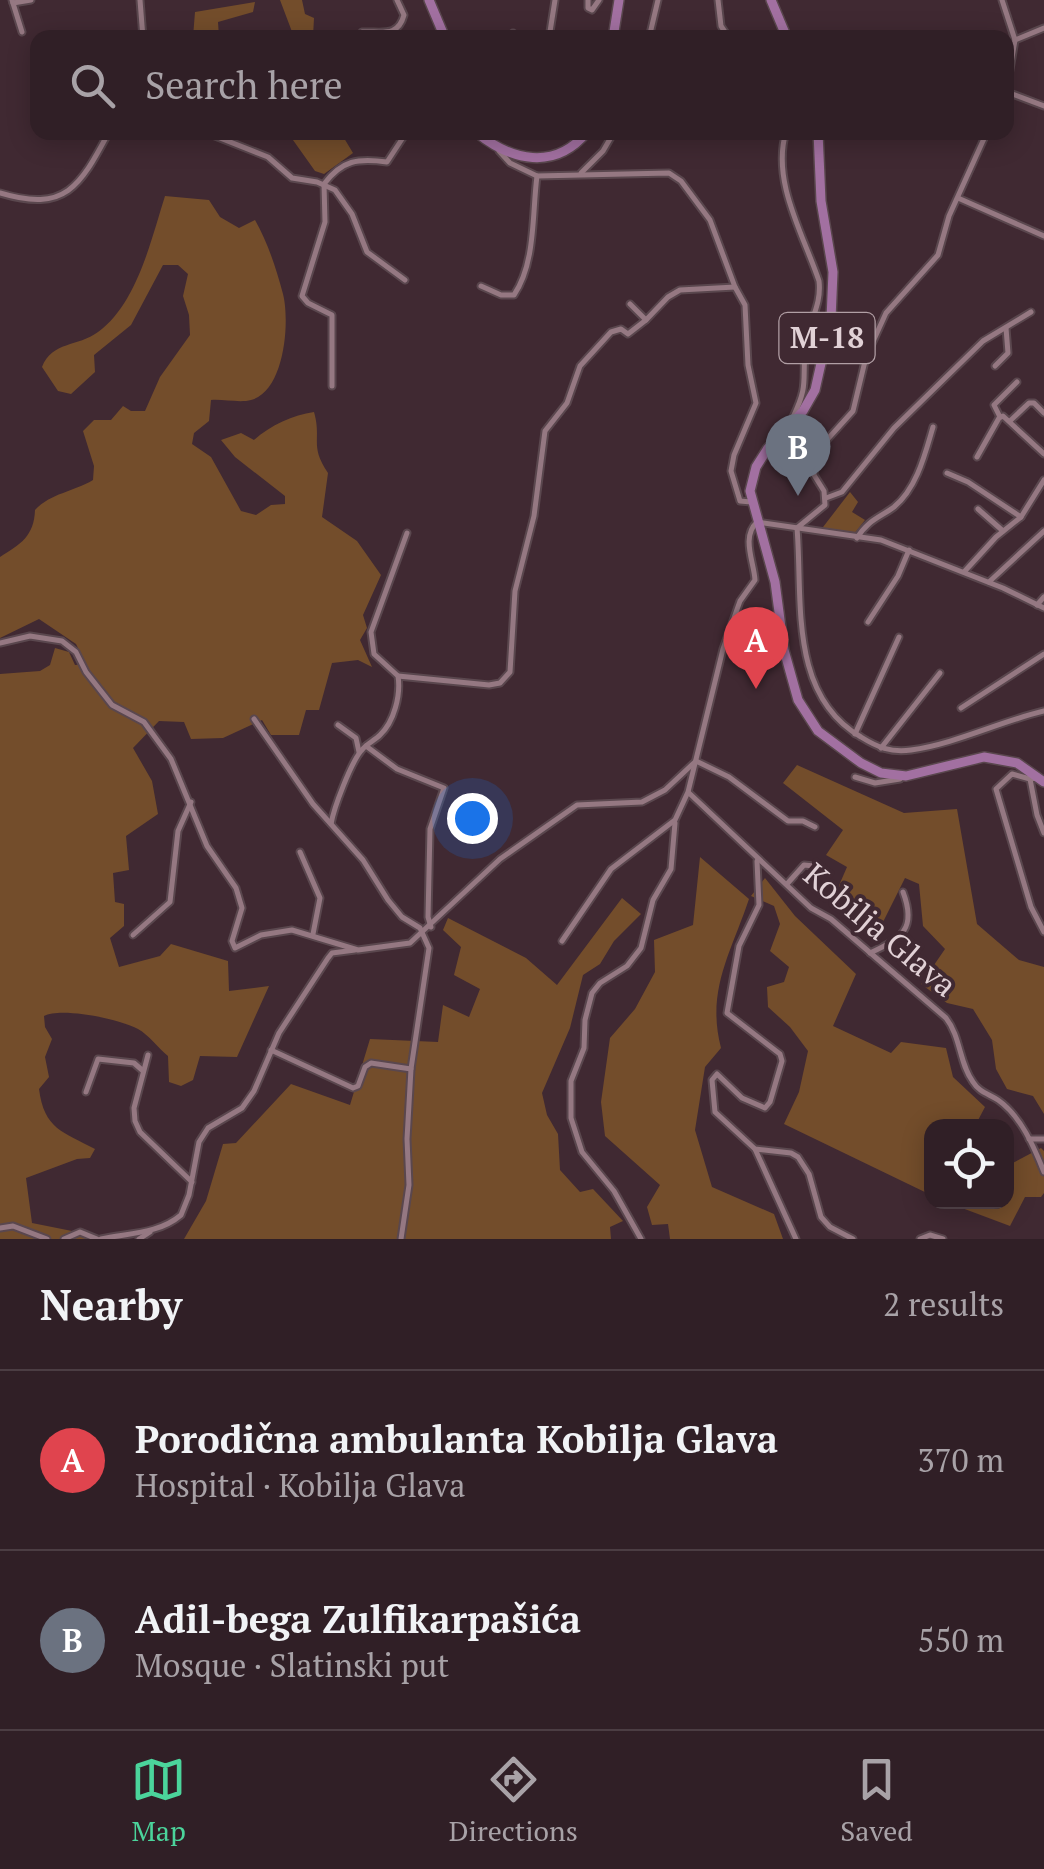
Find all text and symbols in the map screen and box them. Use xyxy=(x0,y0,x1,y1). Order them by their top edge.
search box xyxy=(30,30,1014,140)
icon: search xyxy=(65,58,120,113)
text: Search here xyxy=(145,60,343,110)
road number: M-18 xyxy=(780,313,874,363)
pin: B xyxy=(766,414,830,496)
pin: A xyxy=(724,606,788,689)
your location xyxy=(447,793,498,844)
street label: Kobilja Glava xyxy=(796,853,966,1005)
map controls xyxy=(924,1119,1014,1209)
button: locate xyxy=(924,1119,1014,1209)
text: Nearby xyxy=(40,1276,182,1332)
text: 2 results xyxy=(883,1283,1004,1325)
text: Porodična ambulanta Kobilja Glava xyxy=(135,1414,778,1464)
text: A xyxy=(61,1439,84,1481)
text: 370 m xyxy=(917,1439,1004,1481)
text: Hospital · Kobilja Glava xyxy=(135,1464,465,1506)
text: Adil-bega Zulfikarpašića xyxy=(135,1594,581,1644)
text: B xyxy=(62,1619,83,1661)
text: 550 m xyxy=(917,1619,1004,1661)
text: Mosque · Slatinski put xyxy=(135,1644,449,1686)
tab: Map xyxy=(131,1752,186,1849)
tab: Directions xyxy=(449,1752,578,1849)
tab: Saved xyxy=(840,1752,913,1849)

